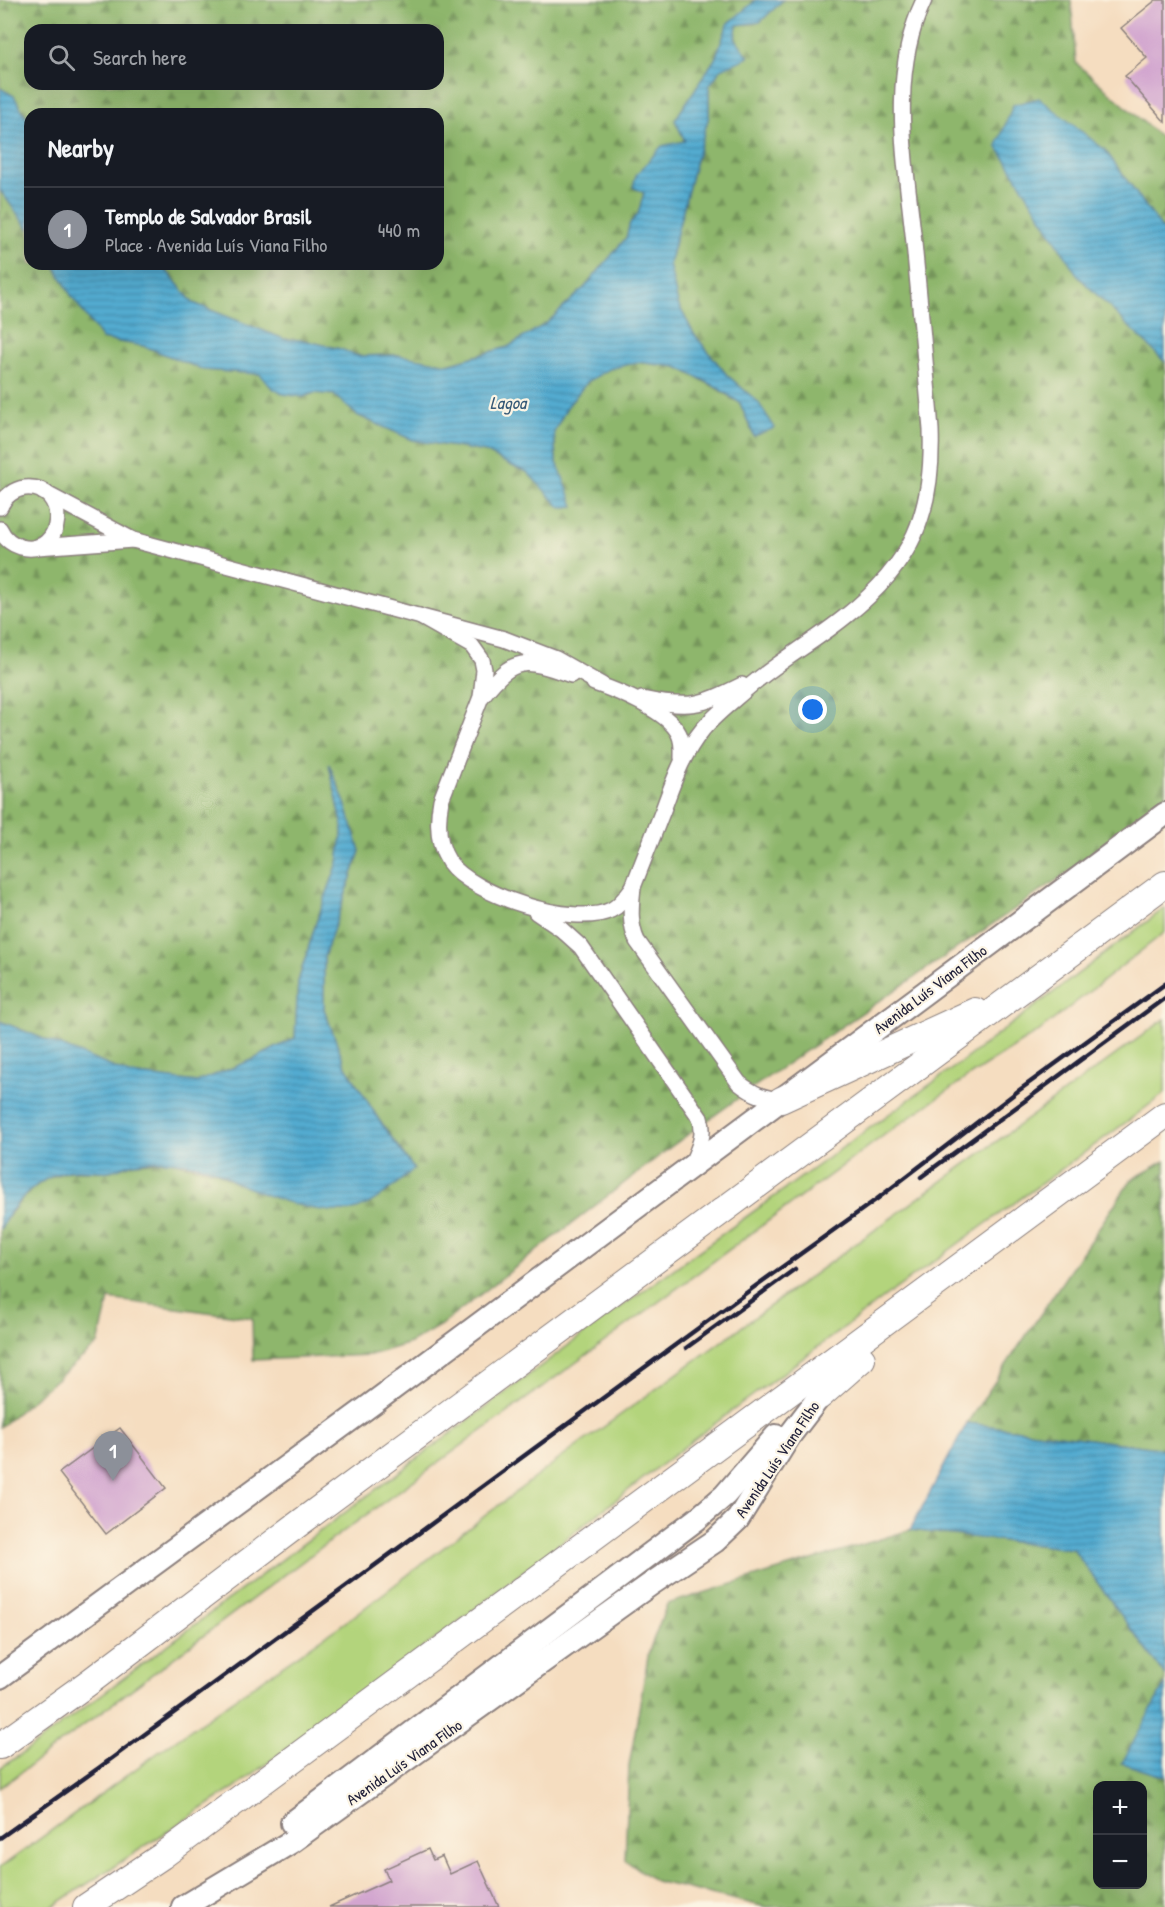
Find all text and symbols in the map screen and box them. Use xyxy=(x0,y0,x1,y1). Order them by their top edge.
search box xyxy=(24,24,444,90)
icon: search xyxy=(45,41,78,74)
text: Search here xyxy=(93,42,187,72)
text: Nearby xyxy=(48,130,114,165)
text: Templo de Salvador Brasil xyxy=(105,201,311,231)
text: 1 xyxy=(64,216,71,243)
text: 440 m xyxy=(378,216,420,243)
text: Place · Avenida Luís Viana Filho xyxy=(105,231,327,258)
water label: Lagoa xyxy=(490,390,528,415)
your location xyxy=(798,695,827,724)
street label: Avenida Luís Viana Filho xyxy=(869,939,992,1039)
street label: Avenida Luís Viana Filho xyxy=(730,1396,825,1522)
pin: 1 xyxy=(94,1432,132,1481)
street label: Avenida Luís Viana Filho xyxy=(342,1714,467,1810)
map controls xyxy=(1093,1781,1147,1889)
button: + xyxy=(1093,1781,1147,1835)
button: − xyxy=(1093,1835,1147,1889)

